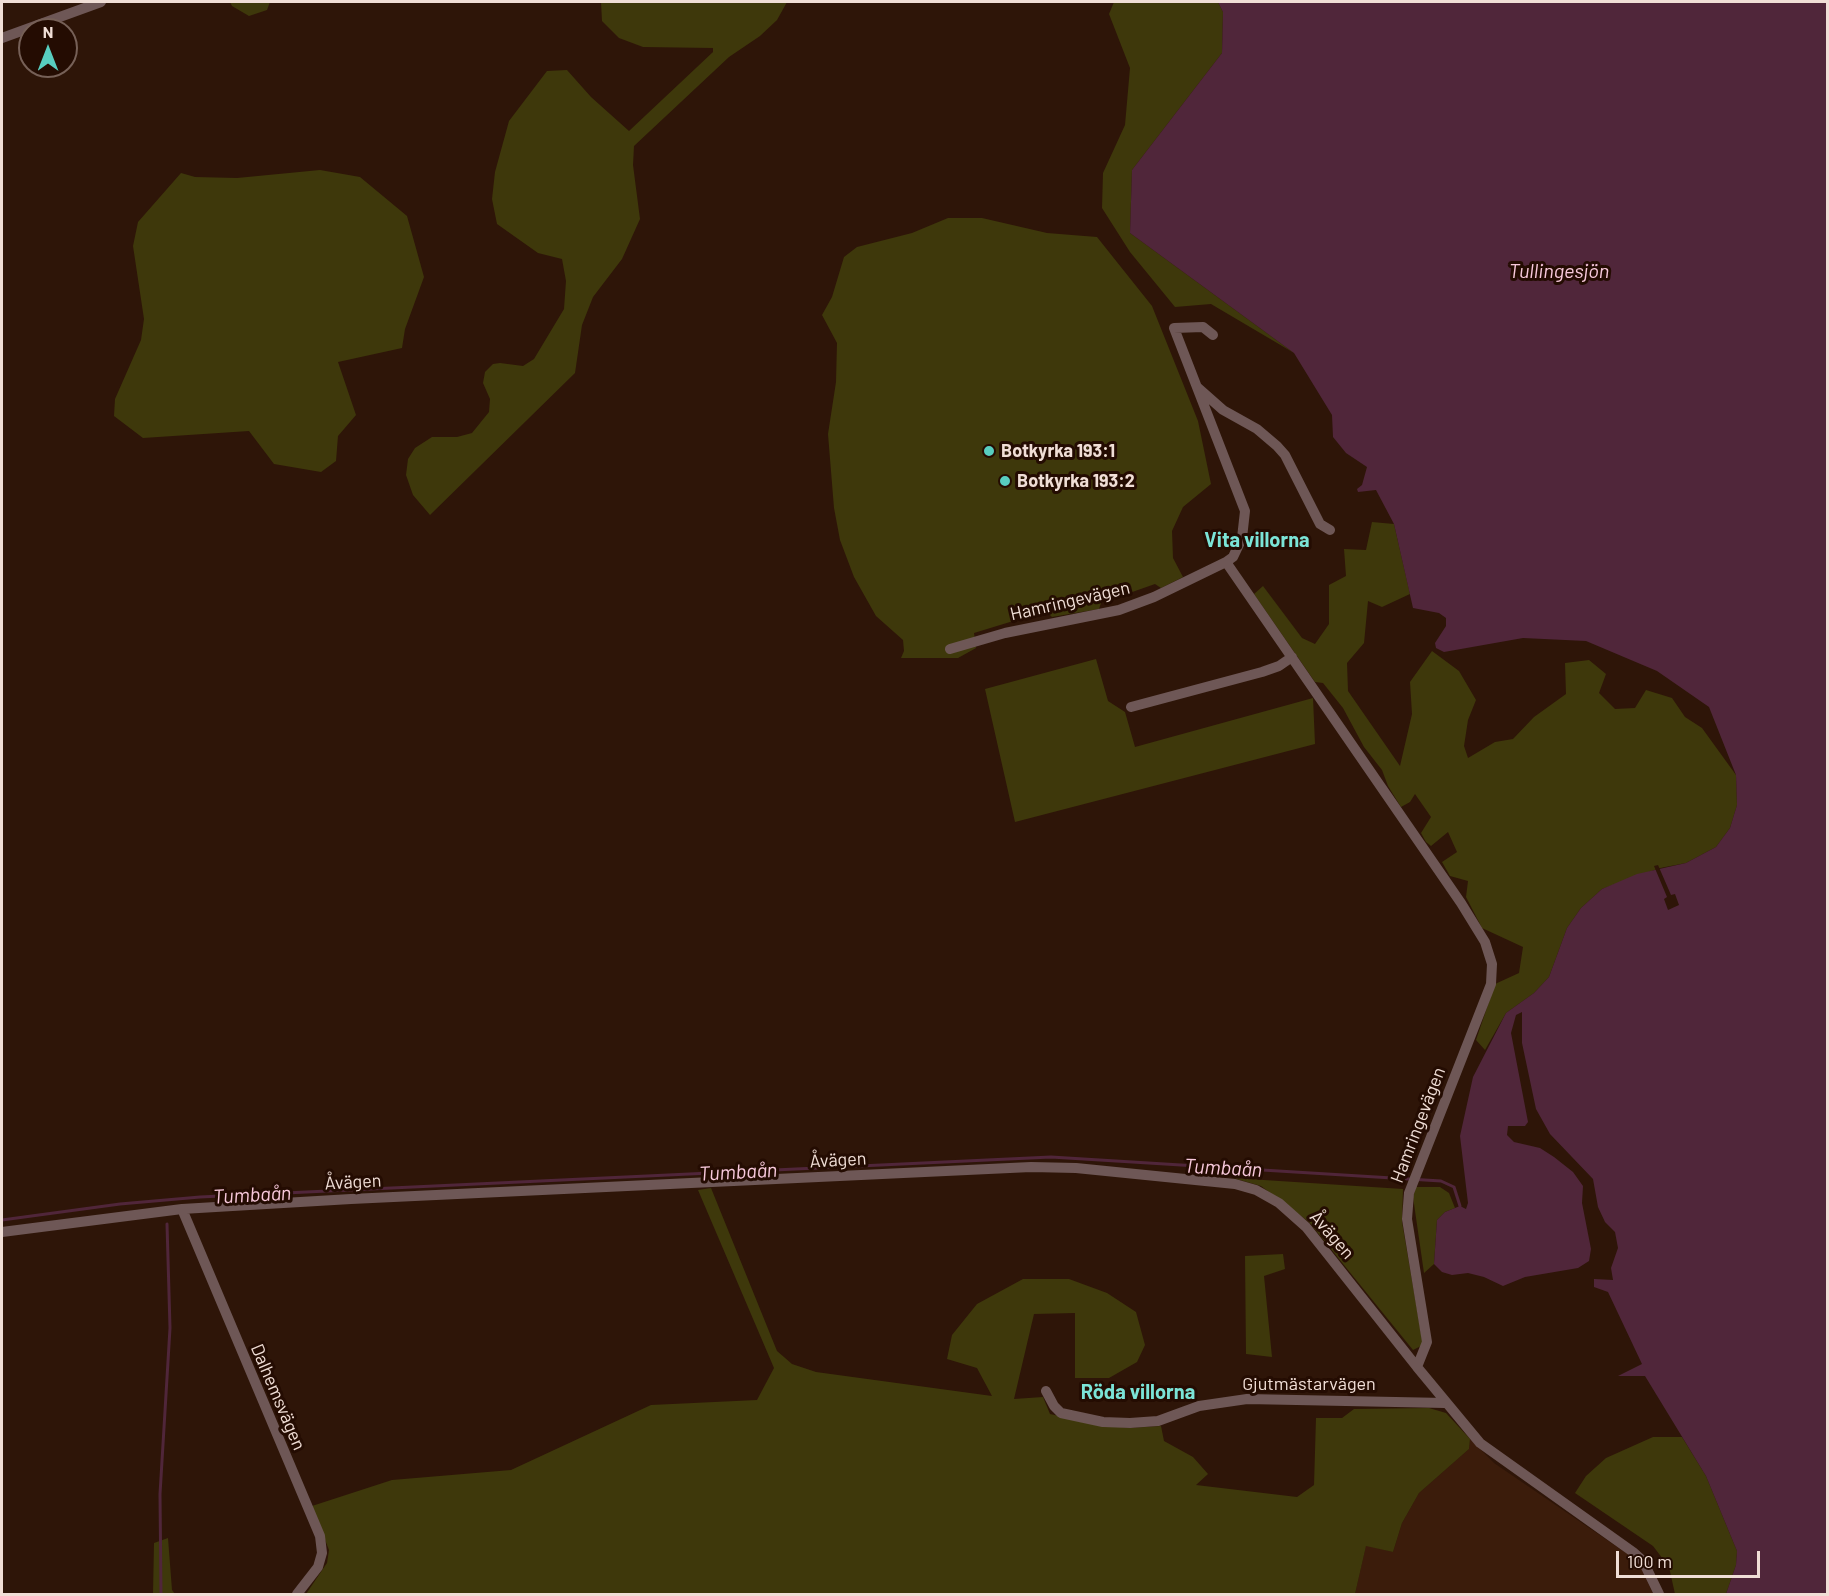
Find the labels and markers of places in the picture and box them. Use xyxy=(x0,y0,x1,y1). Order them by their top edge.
place label: Botkyrka 193:1 xyxy=(1001,440,1115,462)
marker: Botkyrka 193:1 xyxy=(982,444,996,458)
place label: Botkyrka 193:2 xyxy=(1017,470,1135,492)
marker: Botkyrka 193:2 xyxy=(998,474,1012,488)

